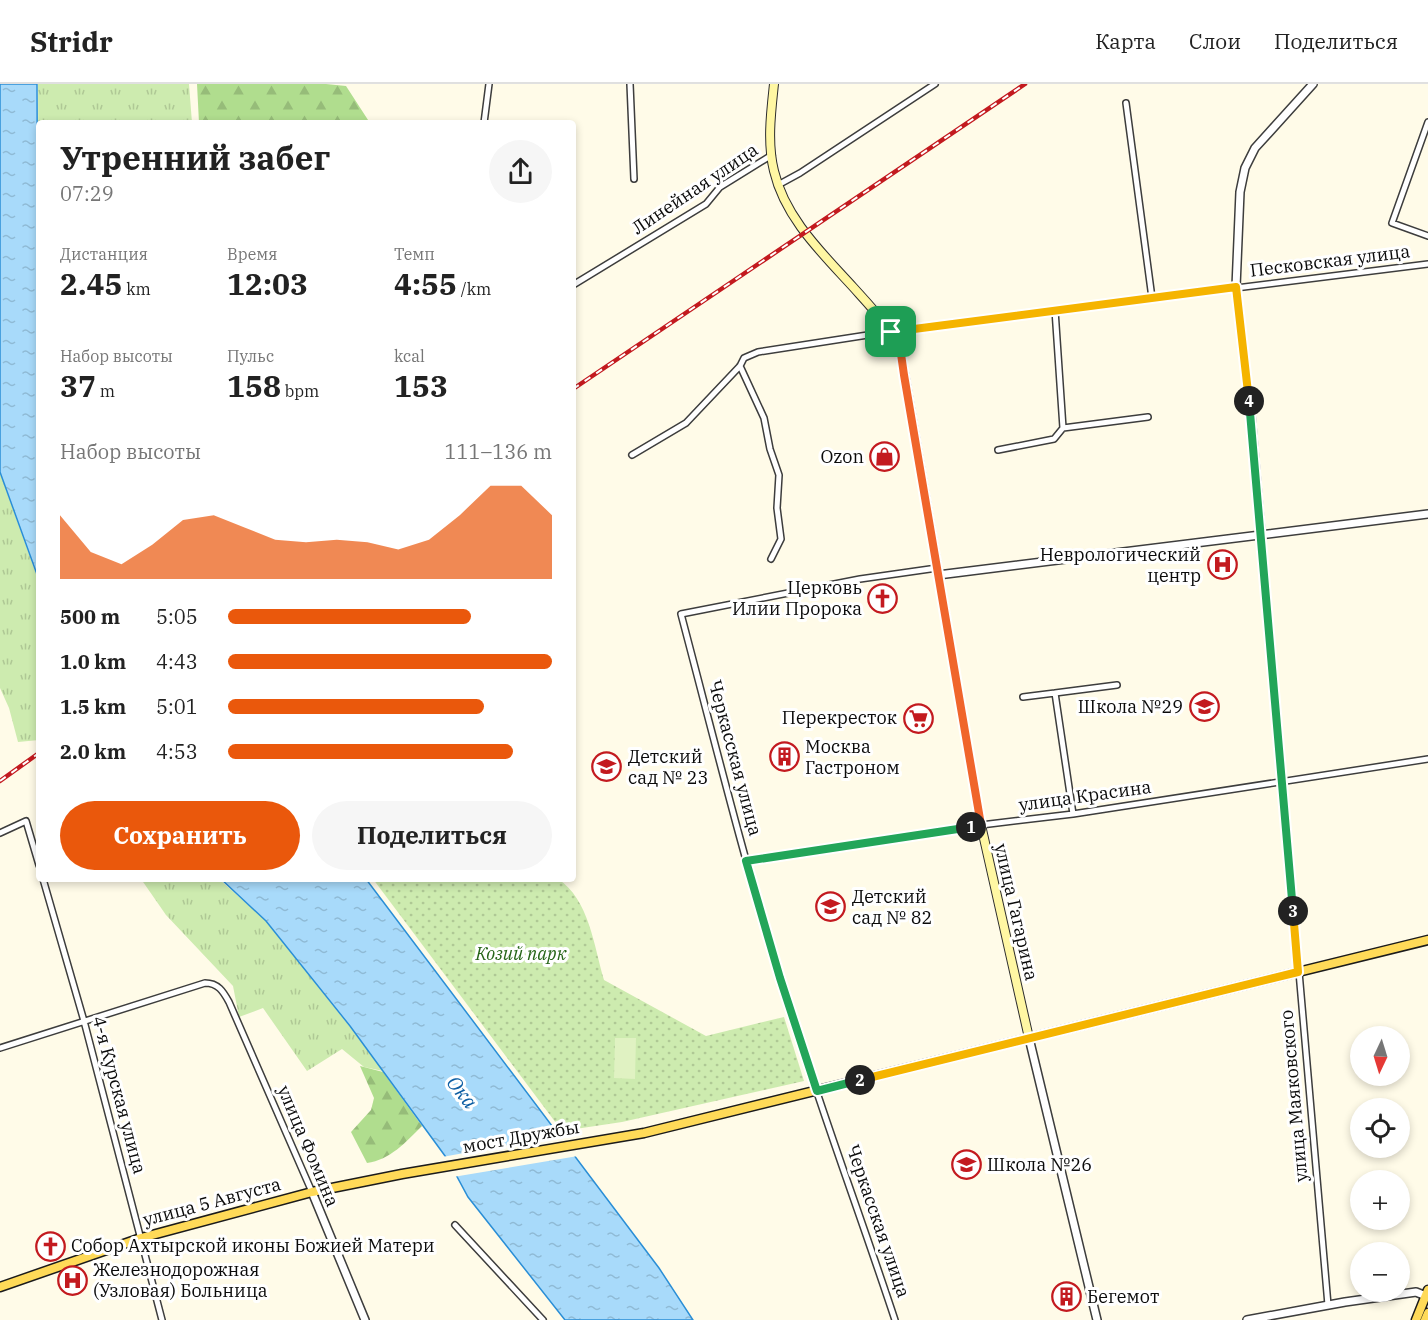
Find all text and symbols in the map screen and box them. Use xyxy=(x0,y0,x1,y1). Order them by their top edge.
text: Stridr xyxy=(30,23,113,60)
text: Карта xyxy=(1095,27,1156,55)
text: Слои xyxy=(1189,27,1241,55)
text: Поделиться xyxy=(1274,27,1398,55)
text: Утренний забег xyxy=(60,136,330,179)
street label: Линейная улица xyxy=(627,138,762,239)
button: share xyxy=(489,140,552,203)
text: 07:29 xyxy=(60,180,114,207)
street label: Песковская улица xyxy=(1249,239,1411,282)
text: Дистанция xyxy=(60,244,148,264)
text: Время xyxy=(227,244,278,264)
text: Темп xyxy=(394,244,435,264)
text: 2.45 xyxy=(60,264,122,303)
text: 12:03 xyxy=(227,264,308,303)
text: 4:55 xyxy=(394,264,457,303)
text: km xyxy=(122,279,151,299)
text: /km xyxy=(457,279,491,299)
pin xyxy=(865,306,916,357)
icon: arrive xyxy=(874,315,907,348)
text: Набор высоты xyxy=(60,346,173,366)
text: Пульс xyxy=(227,346,274,366)
text: kcal xyxy=(394,346,425,366)
text: 37 xyxy=(60,366,96,405)
text: 158 xyxy=(227,366,281,405)
text: 153 xyxy=(394,366,448,405)
text: m xyxy=(96,381,115,401)
text: bpm xyxy=(281,381,319,401)
pin: 4 xyxy=(1234,386,1264,416)
text: 4 xyxy=(1244,391,1254,411)
text: Набор высоты xyxy=(60,438,201,465)
text: 111–136 m xyxy=(445,438,552,465)
shop icon: Ozon xyxy=(869,441,901,473)
place label: Ozon xyxy=(820,445,864,468)
place label: Неврологический центр xyxy=(1040,543,1201,587)
hospital icon: Неврологический центр xyxy=(1206,549,1238,581)
place label: Церковь Илии Пророка xyxy=(732,576,862,620)
church icon: Церковь Илии Пророка xyxy=(867,582,899,614)
text: 500 m xyxy=(60,603,120,630)
text: 5:05 xyxy=(156,603,198,630)
text: 1.0 km xyxy=(60,648,126,675)
text: 4:43 xyxy=(156,648,198,675)
street label: Черкасская улица xyxy=(704,677,767,838)
school or university icon: Школа №29 xyxy=(1188,691,1220,723)
text: 1.5 km xyxy=(60,693,126,720)
text: 5:01 xyxy=(156,693,198,720)
place label: Школа №29 xyxy=(1078,695,1183,718)
supermarket icon: Перекресток xyxy=(902,702,934,734)
place label: Перекресток xyxy=(782,706,898,729)
place label: Москва Гастроном xyxy=(805,735,900,779)
text: 2.0 km xyxy=(60,738,126,765)
text: 4:53 xyxy=(156,738,198,765)
building icon: Москва Гастроном xyxy=(768,741,800,773)
place label: Детский сад № 23 xyxy=(628,745,708,789)
school or university icon: Детский сад № 23 xyxy=(591,751,623,783)
street label: улица Красина xyxy=(1017,775,1153,816)
button: Сохранить xyxy=(60,801,300,870)
button: Поделиться xyxy=(312,801,552,870)
pin: 1 xyxy=(956,812,986,842)
text: 1 xyxy=(966,817,976,837)
street label: улица Гагарина xyxy=(990,841,1043,983)
place label: Детский сад № 82 xyxy=(852,885,932,929)
school or university icon: Детский сад № 82 xyxy=(815,891,847,923)
pin: 3 xyxy=(1278,896,1308,926)
text: 3 xyxy=(1288,901,1298,921)
park label: Козий парк xyxy=(474,942,567,965)
street label: улица Маяковского xyxy=(1275,1009,1312,1183)
street label: 4-я Курская улица xyxy=(87,1013,152,1177)
north arrow xyxy=(1350,1026,1410,1086)
map controls xyxy=(1350,1026,1410,1302)
pin: 2 xyxy=(845,1065,875,1095)
water label: Ока xyxy=(441,1070,484,1114)
text: 2 xyxy=(855,1070,865,1090)
street label: улица Фомина xyxy=(273,1082,344,1210)
button: locate xyxy=(1350,1098,1410,1158)
street label: мост Дружбы xyxy=(461,1115,581,1158)
street label: Черкасская улица xyxy=(841,1141,916,1301)
school or university icon: Школа №26 xyxy=(950,1149,982,1181)
place label: Школа №26 xyxy=(987,1153,1092,1176)
button: + xyxy=(1350,1170,1410,1230)
street label: улица 5 Августа xyxy=(140,1172,283,1231)
church icon: Собор Ахтырской иконы Божией Матери xyxy=(34,1230,66,1262)
place label: Собор Ахтырской иконы Божией Матери xyxy=(71,1234,435,1257)
button: − xyxy=(1350,1242,1410,1302)
place label: Железнодорожная (Узловая) Больница xyxy=(93,1258,268,1302)
hospital icon: Железнодорожная (Узловая) Больница xyxy=(56,1264,88,1296)
building icon: Бегемот xyxy=(1050,1281,1082,1313)
place label: Бегемот xyxy=(1087,1285,1159,1308)

